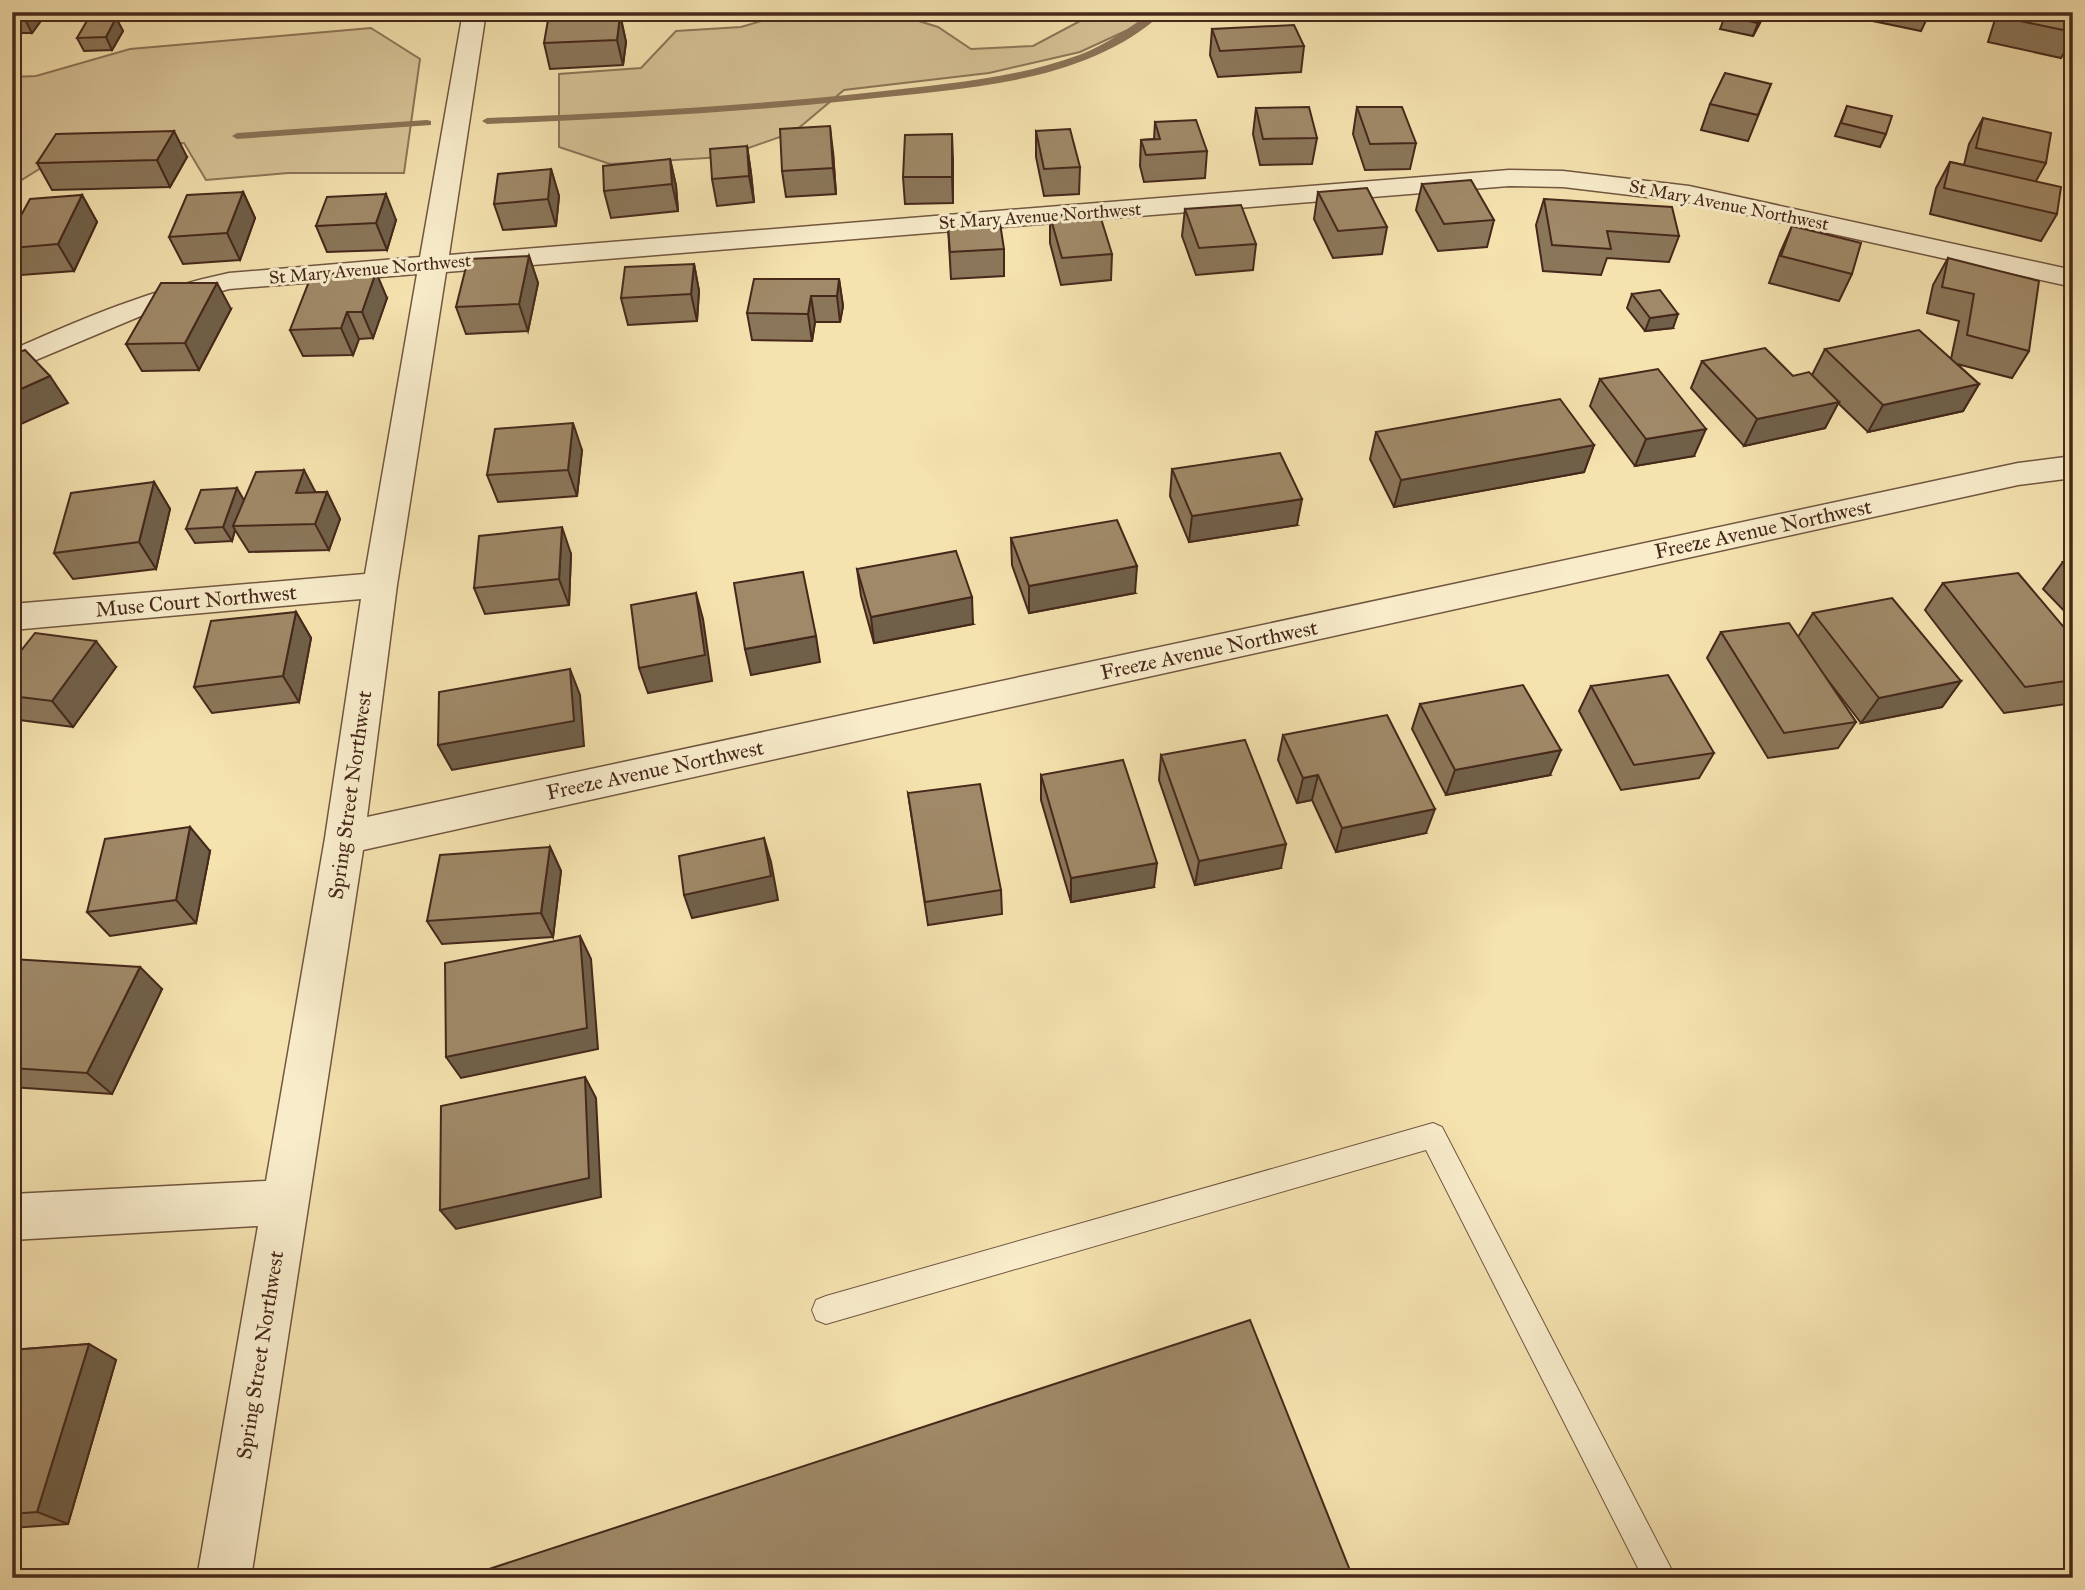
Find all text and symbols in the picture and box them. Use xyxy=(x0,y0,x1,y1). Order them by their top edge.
street label: St Mary Avenue Northwest xyxy=(1627,175,1831,235)
street label: St Mary Avenue Northwest xyxy=(938,198,1143,234)
street label: St Mary Avenue Northwest xyxy=(268,249,473,289)
street label: Freeze Avenue Northwest xyxy=(1652,493,1874,565)
street label: Muse Court Northwest xyxy=(94,579,298,623)
street label: Freeze Avenue Northwest xyxy=(1098,614,1320,686)
street label: Spring Street Northwest xyxy=(322,688,378,901)
street label: Freeze Avenue Northwest xyxy=(544,734,766,806)
street label: Spring Street Northwest xyxy=(231,1248,289,1461)

